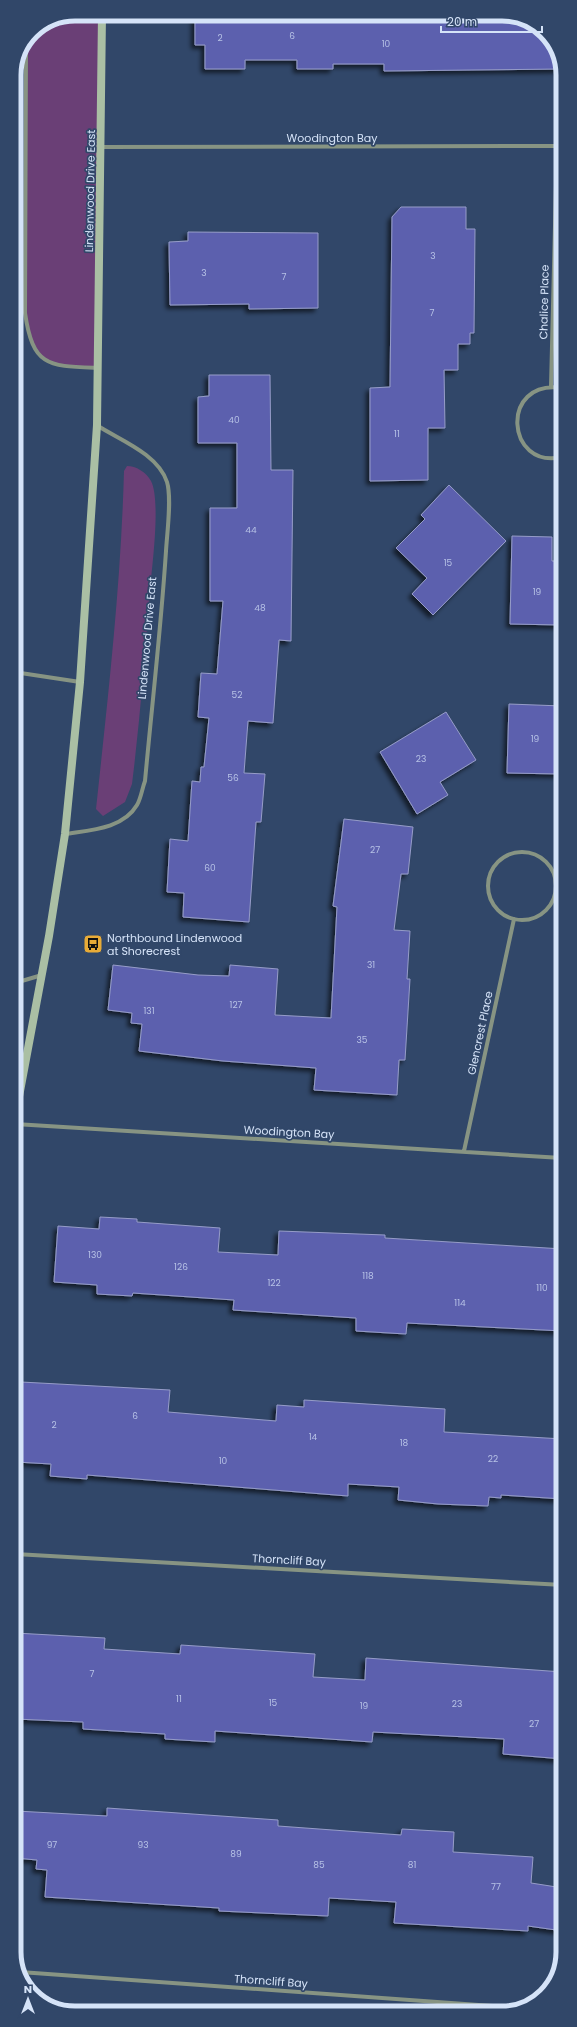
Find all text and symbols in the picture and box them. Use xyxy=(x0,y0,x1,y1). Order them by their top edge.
scale bar xyxy=(441,8,542,34)
text: 20 m xyxy=(447,13,477,30)
house number: 6 xyxy=(289,30,295,42)
house number: 2 xyxy=(217,32,223,44)
house number: 10 xyxy=(382,38,391,50)
street label: Lindenwood Drive East xyxy=(81,130,99,252)
street label: Woodington Bay xyxy=(287,130,378,146)
house number: 3 xyxy=(430,250,436,262)
street label: Chalice Place xyxy=(535,264,553,340)
house number: 3 xyxy=(201,267,207,279)
house number: 7 xyxy=(282,271,287,283)
house number: 7 xyxy=(430,307,435,319)
house number: 40 xyxy=(228,414,240,426)
house number: 11 xyxy=(394,428,400,440)
house number: 44 xyxy=(245,524,257,536)
house number: 15 xyxy=(444,557,453,569)
street label: Lindenwood Drive East xyxy=(134,576,160,700)
house number: 19 xyxy=(533,586,542,598)
house number: 48 xyxy=(254,602,266,614)
house number: 52 xyxy=(232,689,242,701)
house number: 19 xyxy=(531,733,540,745)
house number: 23 xyxy=(416,753,426,765)
house number: 56 xyxy=(227,772,239,784)
house number: 27 xyxy=(370,844,380,856)
house number: 60 xyxy=(204,862,216,874)
place label: Northbound Lindenwood at Shorecrest xyxy=(107,930,242,959)
bus stop icon: Northbound Lindenwood at Shorecrest xyxy=(82,933,104,955)
house number: 31 xyxy=(367,959,375,971)
street label: Glencrest Place xyxy=(463,989,497,1076)
house number: 127 xyxy=(230,999,243,1011)
house number: 131 xyxy=(143,1005,155,1017)
house number: 35 xyxy=(357,1034,368,1046)
street label: Woodington Bay xyxy=(243,1122,336,1142)
house number: 130 xyxy=(88,1249,102,1261)
house number: 126 xyxy=(174,1261,188,1273)
house number: 118 xyxy=(362,1270,374,1282)
house number: 122 xyxy=(267,1277,281,1289)
house number: 110 xyxy=(536,1282,548,1294)
house number: 114 xyxy=(454,1297,466,1309)
house number: 6 xyxy=(132,1410,138,1422)
house number: 2 xyxy=(51,1419,57,1431)
house number: 14 xyxy=(309,1431,318,1443)
house number: 18 xyxy=(400,1437,409,1449)
house number: 22 xyxy=(488,1453,498,1465)
house number: 10 xyxy=(219,1455,228,1467)
street label: Thorncliff Bay xyxy=(252,1550,327,1570)
house number: 7 xyxy=(90,1668,95,1680)
house number: 11 xyxy=(176,1693,182,1705)
house number: 15 xyxy=(269,1697,278,1709)
house number: 23 xyxy=(452,1698,462,1710)
house number: 19 xyxy=(360,1700,369,1712)
house number: 27 xyxy=(529,1718,539,1730)
house number: 97 xyxy=(47,1839,57,1851)
house number: 93 xyxy=(138,1839,148,1851)
house number: 89 xyxy=(230,1848,242,1860)
house number: 85 xyxy=(313,1859,325,1871)
house number: 81 xyxy=(408,1859,416,1871)
house number: 77 xyxy=(491,1881,501,1893)
street label: Thorncliff Bay xyxy=(234,1970,309,1992)
north arrow xyxy=(8,1979,48,2019)
text: N xyxy=(24,1981,32,1997)

